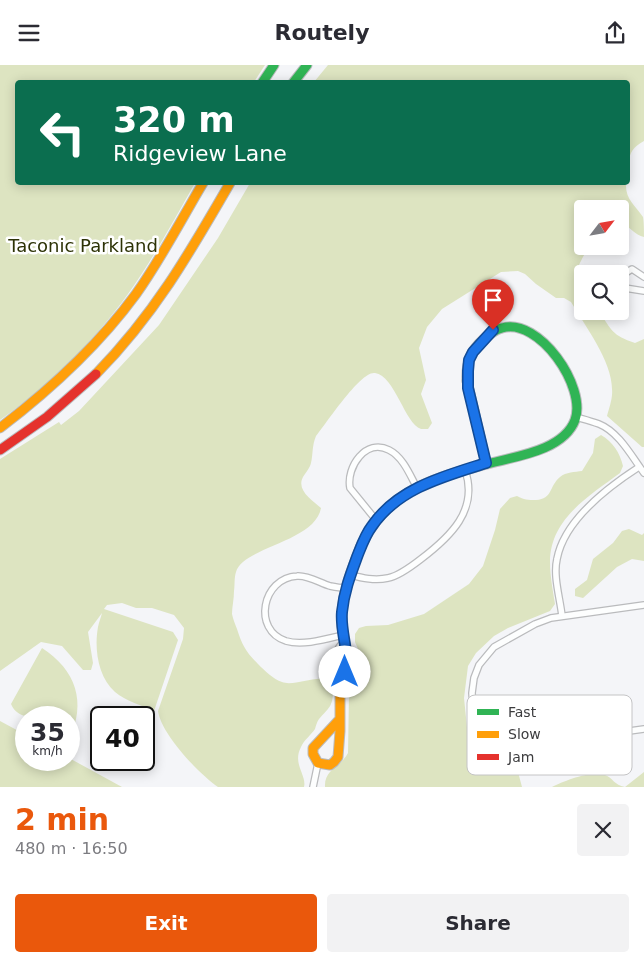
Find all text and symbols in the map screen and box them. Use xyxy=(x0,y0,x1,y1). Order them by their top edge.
icon: menu xyxy=(15,19,43,47)
icon: share xyxy=(601,19,629,47)
text: Routely xyxy=(274,20,370,45)
icon: left xyxy=(30,100,95,165)
text: 320 m xyxy=(113,100,235,140)
text: Ridgeview Lane xyxy=(113,141,287,166)
north arrow xyxy=(574,200,629,255)
map controls xyxy=(574,200,629,320)
park label: Taconic Parkland xyxy=(7,235,158,256)
button: search xyxy=(574,265,629,320)
pin xyxy=(472,279,514,330)
icon: arrive xyxy=(479,286,507,314)
position arrow xyxy=(318,645,370,697)
legend xyxy=(467,695,632,775)
text: Fast xyxy=(508,704,537,720)
speed limit sign: 40 xyxy=(90,706,155,771)
text: 35 xyxy=(30,718,65,747)
text: Slow xyxy=(508,726,541,742)
text: km/h xyxy=(32,744,63,758)
text: Jam xyxy=(507,749,534,765)
text: 2 min xyxy=(15,802,109,837)
button: close xyxy=(577,804,629,856)
text: 480 m · 16:50 xyxy=(15,839,128,858)
button: Exit xyxy=(15,894,317,952)
button: Share xyxy=(327,894,629,952)

